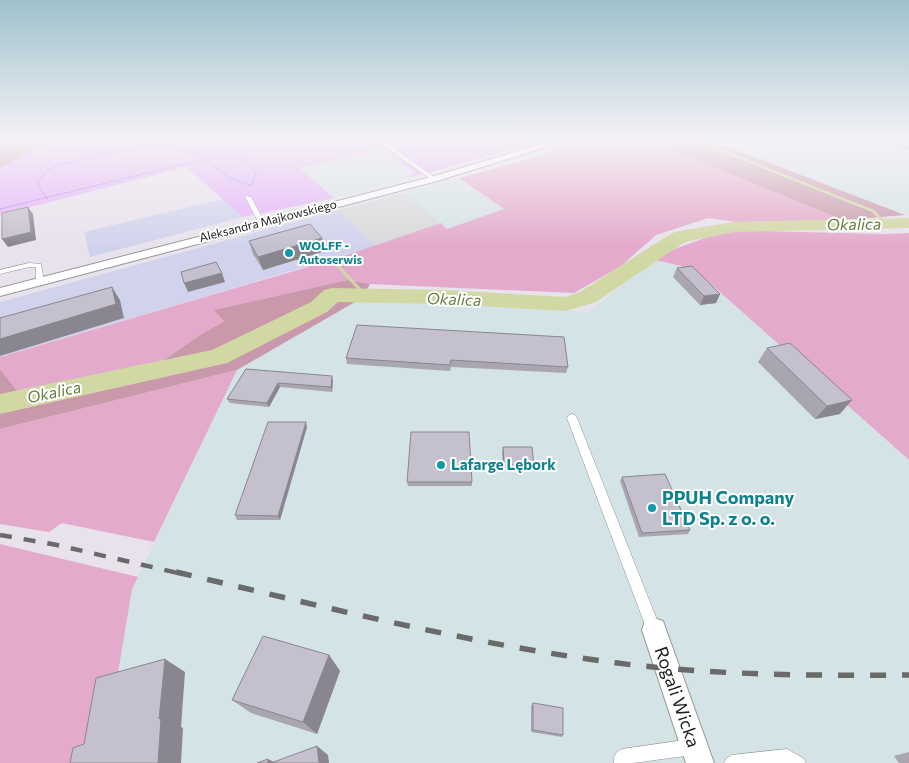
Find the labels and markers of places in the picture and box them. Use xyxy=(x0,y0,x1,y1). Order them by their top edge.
place label: WOLFF - Autoserwis xyxy=(299,238,363,266)
marker: WOLFF - Autoserwis xyxy=(283,247,295,259)
place label: Lafarge Lębork xyxy=(451,455,556,473)
marker: Lafarge Lębork xyxy=(435,459,447,471)
place label: PPUH Company LTD Sp. z o. o. xyxy=(662,486,794,529)
marker: PPUH Company LTD Sp. z o. o. xyxy=(646,502,658,514)

